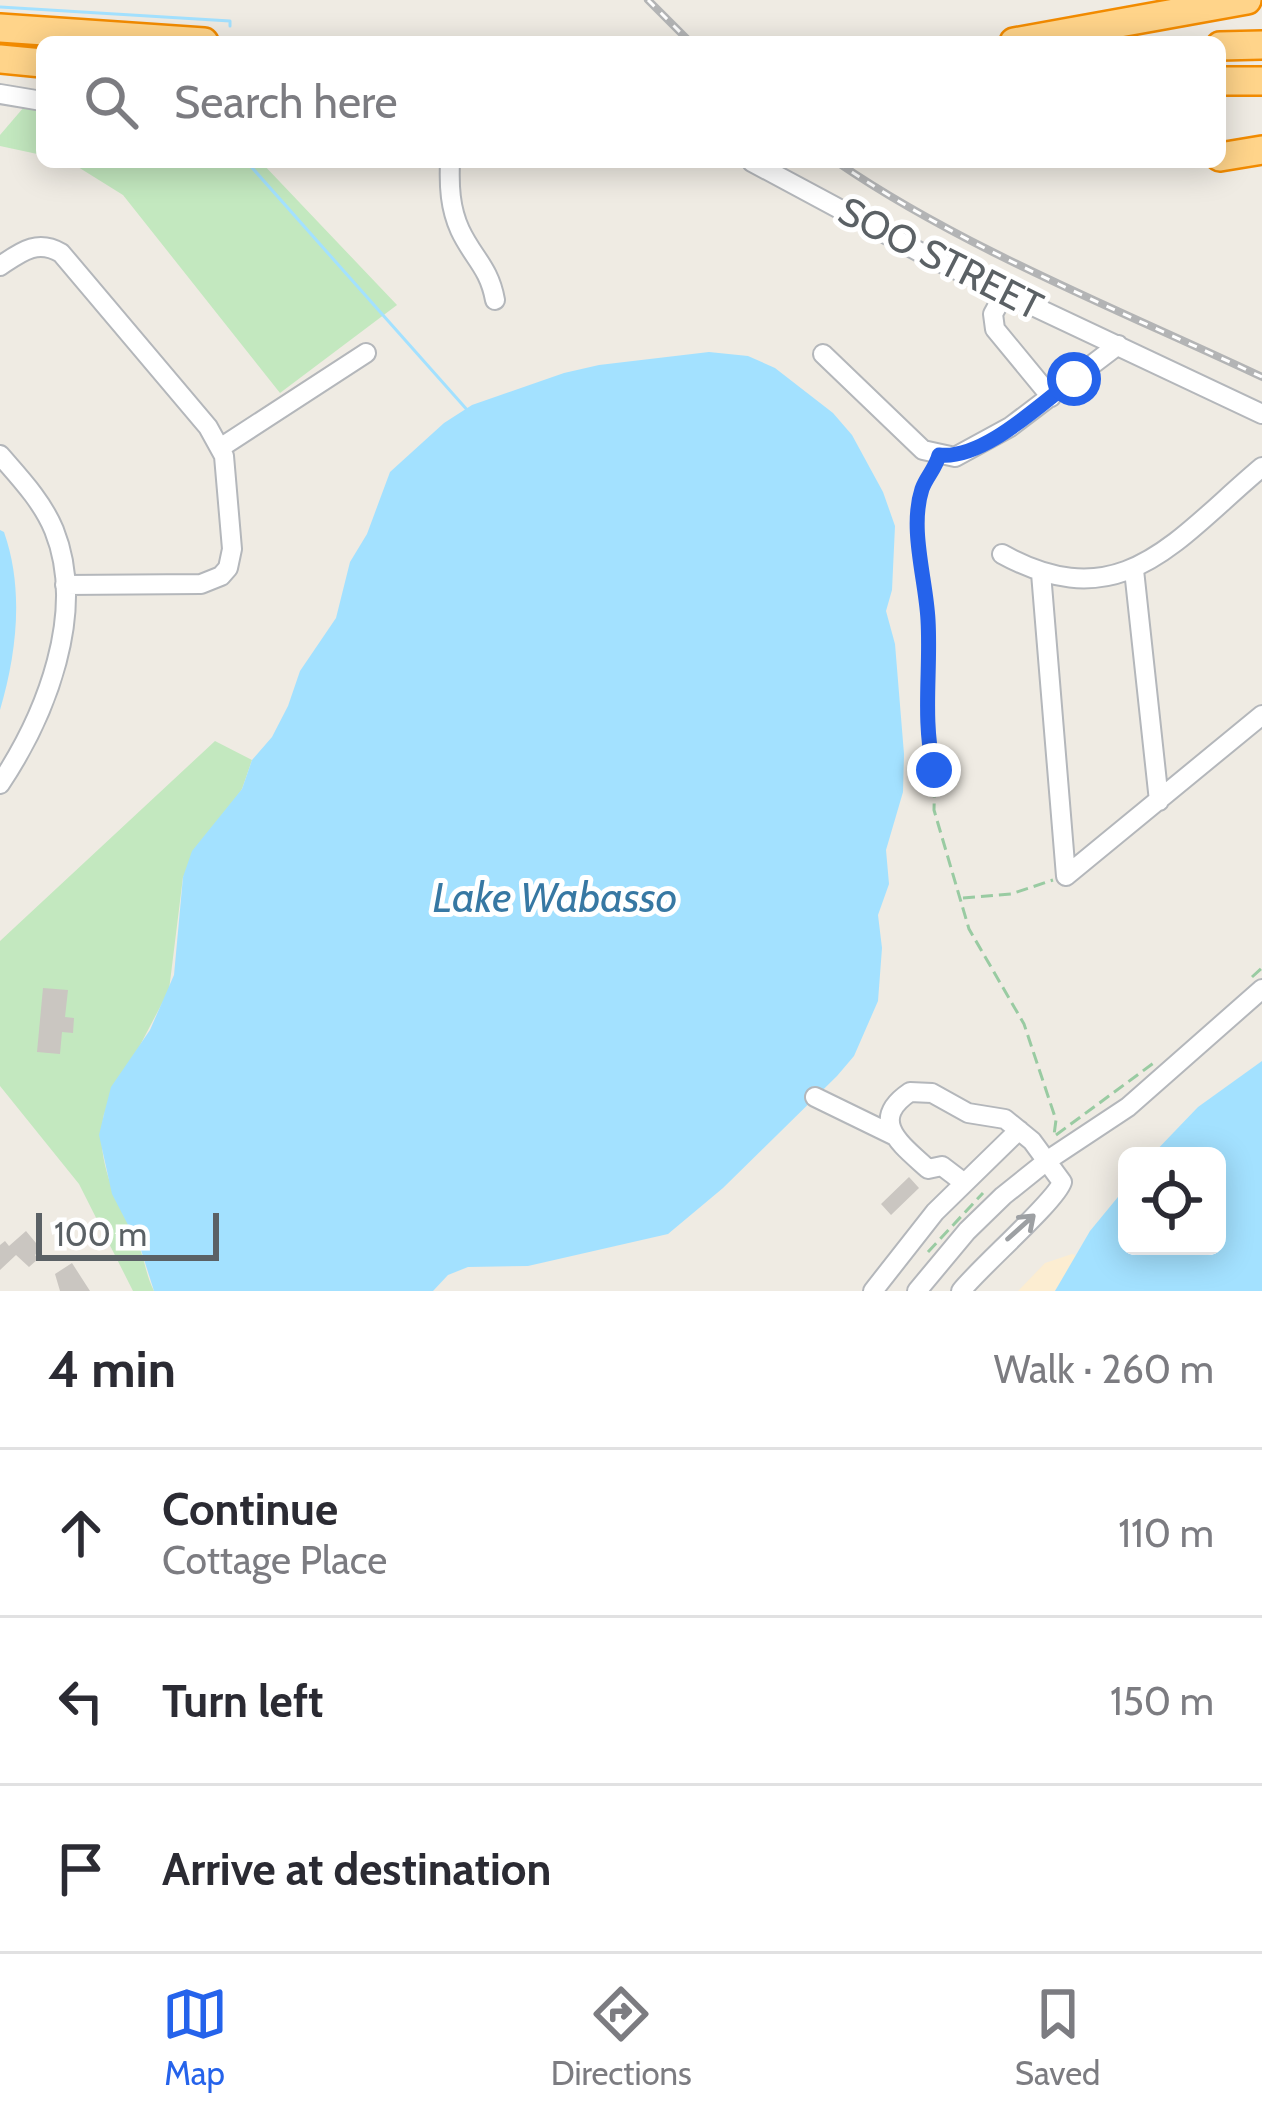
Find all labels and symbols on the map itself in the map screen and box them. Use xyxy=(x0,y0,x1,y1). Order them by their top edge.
street label: SOO STREET xyxy=(831,186,1051,330)
route start xyxy=(1047,352,1101,406)
route end xyxy=(907,743,961,797)
water label: Lake Wabasso xyxy=(433,871,677,923)
scale bar xyxy=(36,1207,219,1260)
one-way arrow xyxy=(1005,1214,1035,1241)

